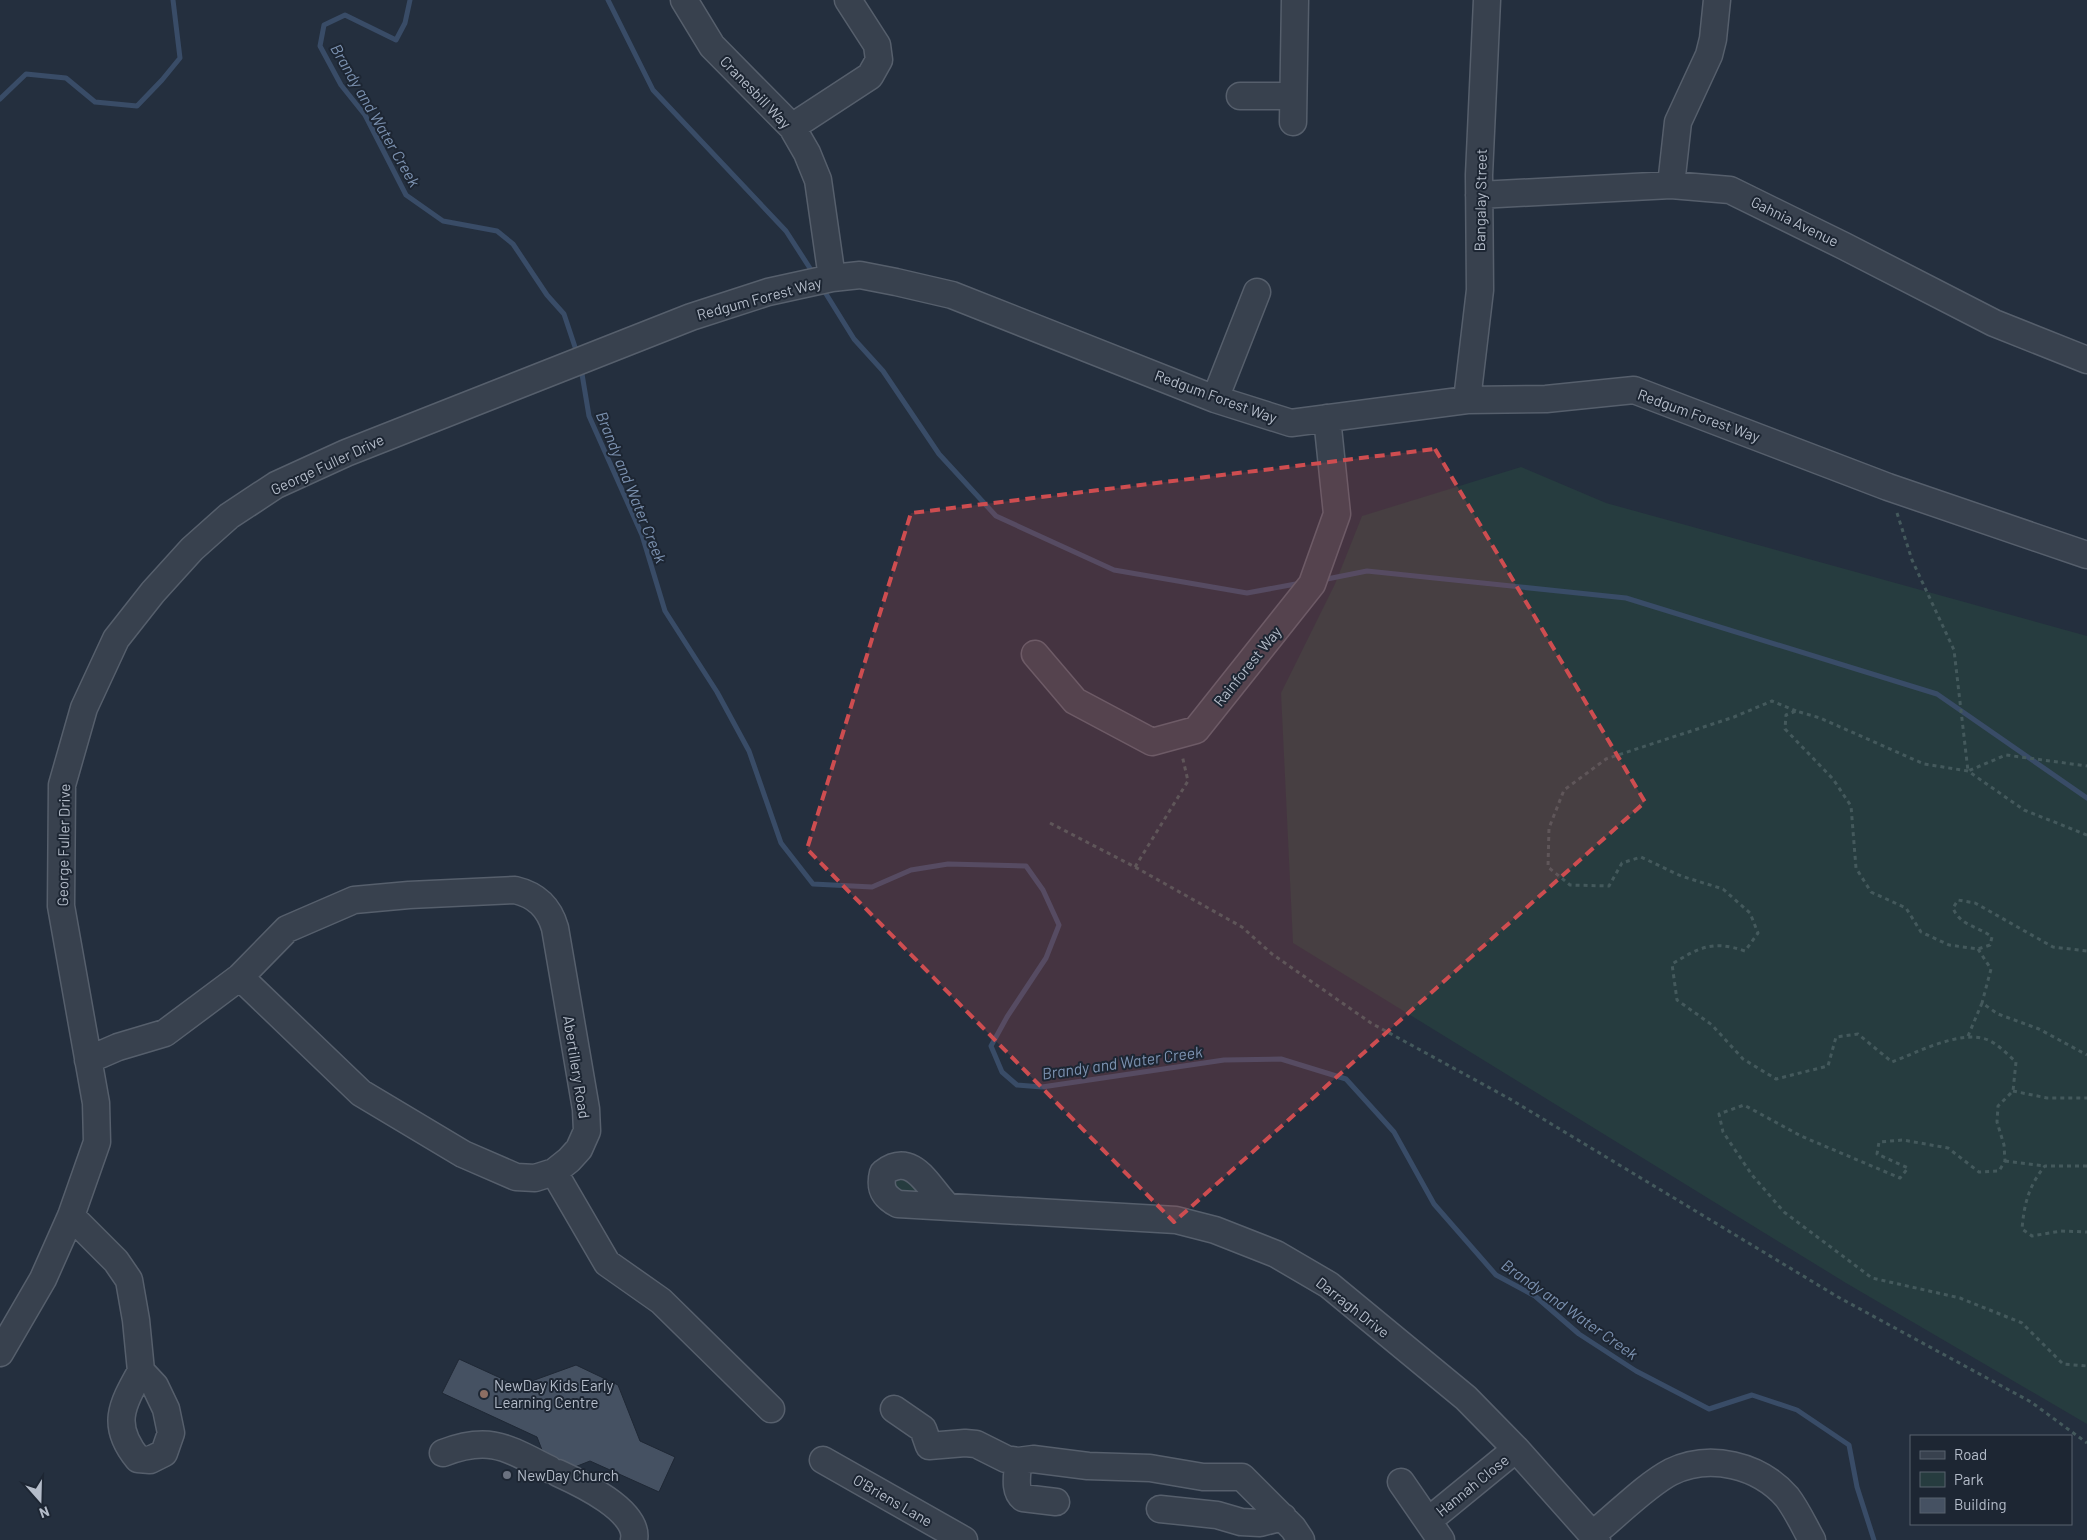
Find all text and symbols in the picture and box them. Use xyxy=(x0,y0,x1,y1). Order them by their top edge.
water label: Brandy and Water Creek xyxy=(327,40,425,190)
street label: Cranesbill Way xyxy=(717,52,795,132)
street label: Bangalay Street xyxy=(1470,149,1490,251)
street label: Gahnia Avenue xyxy=(1748,192,1842,250)
street label: Redgum Forest Way xyxy=(694,273,824,323)
street label: Redgum Forest Way xyxy=(1152,366,1280,426)
street label: Redgum Forest Way xyxy=(1635,385,1763,445)
water label: Brandy and Water Creek xyxy=(593,408,671,566)
street label: George Fuller Drive xyxy=(268,430,386,498)
street label: Rainforest Way xyxy=(1209,622,1285,710)
street label: George Fuller Drive xyxy=(53,783,73,907)
street label: Abertillery Road xyxy=(560,1014,594,1120)
water label: Brandy and Water Creek xyxy=(1040,1041,1204,1083)
water label: Brandy and Water Creek xyxy=(1498,1255,1642,1363)
street label: Darragh Drive xyxy=(1313,1273,1393,1341)
place label: NewDay Kids Early Learning Centre xyxy=(494,1376,613,1411)
marker: NewDay Kids Early Learning Centre xyxy=(478,1388,490,1400)
legend xyxy=(1910,1435,2072,1525)
text: Road xyxy=(1954,1445,1987,1463)
street label: Hannah Close xyxy=(1432,1450,1512,1520)
place label: NewDay Church xyxy=(517,1466,619,1484)
marker: NewDay Church xyxy=(501,1469,513,1481)
street label: O'Briens Lane xyxy=(850,1470,936,1530)
text: Park xyxy=(1954,1470,1984,1488)
north arrow xyxy=(15,1475,65,1525)
text: Building xyxy=(1954,1495,2007,1513)
text: N xyxy=(37,1503,52,1522)

